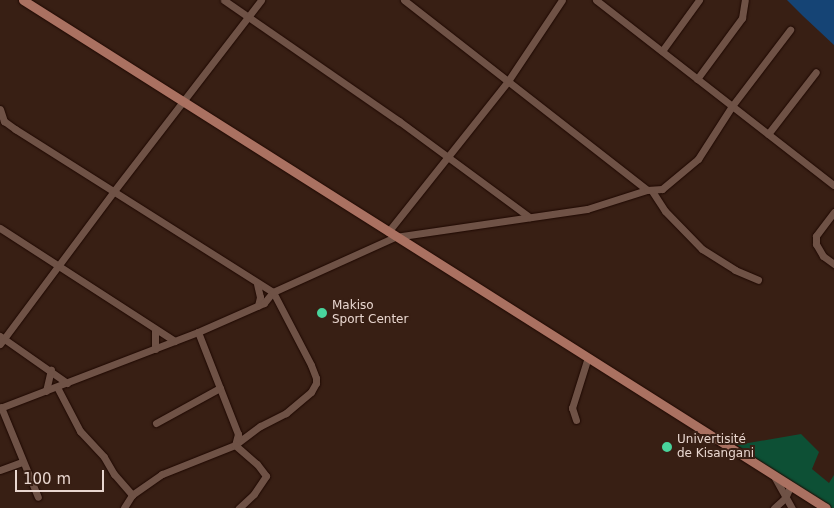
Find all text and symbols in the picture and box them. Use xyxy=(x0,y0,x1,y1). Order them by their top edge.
place label: Makiso Sport Center xyxy=(332,299,408,327)
marker: Makiso Sport Center xyxy=(316,307,328,319)
place label: Univertisité de Kisangani xyxy=(677,433,754,461)
marker: Univertisité de Kisangani xyxy=(661,441,673,453)
scale bar xyxy=(18,460,106,492)
text: 100 m xyxy=(23,470,71,488)

